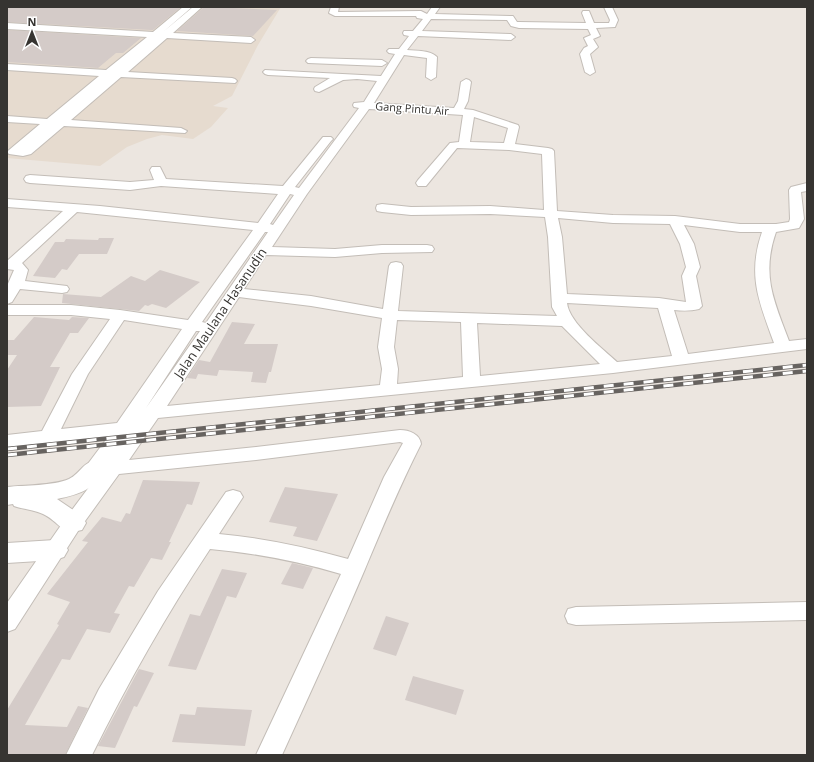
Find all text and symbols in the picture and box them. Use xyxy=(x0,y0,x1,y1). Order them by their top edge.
north arrow xyxy=(12,12,52,52)
text: N xyxy=(28,14,36,29)
street label: Gang Pintu Air xyxy=(375,98,450,118)
street label: Jalan Maulana Hasanudin xyxy=(168,244,270,383)

